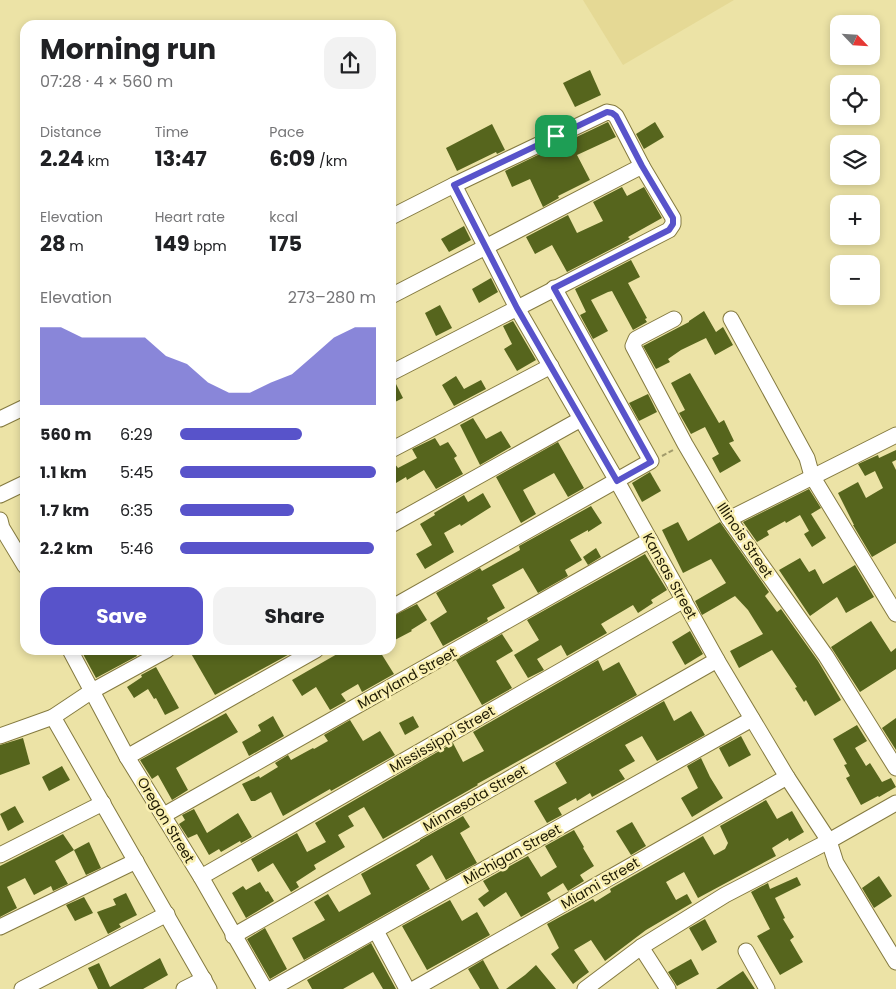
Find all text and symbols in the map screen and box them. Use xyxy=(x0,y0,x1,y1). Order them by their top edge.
north arrow xyxy=(830,15,880,65)
map controls xyxy=(830,15,880,305)
text: Morning run xyxy=(40,30,216,69)
button: share xyxy=(324,37,376,89)
text: 07:28 · 4 × 560 m xyxy=(40,70,173,93)
button: locate xyxy=(830,75,880,125)
pin xyxy=(535,115,577,157)
text: Distance xyxy=(40,122,101,142)
text: Time xyxy=(155,122,189,142)
text: Pace xyxy=(269,122,304,142)
icon: arrive xyxy=(542,122,570,150)
button: layers xyxy=(830,135,880,185)
text: 2.24 xyxy=(40,144,84,173)
text: 13:47 xyxy=(155,144,207,173)
text: 6:09 xyxy=(269,144,315,173)
text: km xyxy=(84,151,110,171)
text: /km xyxy=(315,151,347,171)
button: + xyxy=(830,195,880,245)
text: Elevation xyxy=(40,207,103,227)
text: Heart rate xyxy=(155,207,225,227)
text: kcal xyxy=(269,207,298,227)
text: 28 xyxy=(40,229,66,258)
text: 149 xyxy=(155,229,190,258)
text: 175 xyxy=(269,229,302,258)
text: m xyxy=(66,236,84,256)
text: bpm xyxy=(190,236,227,256)
button: − xyxy=(830,255,880,305)
text: Elevation xyxy=(40,286,112,309)
text: 273–280 m xyxy=(288,286,376,309)
text: 560 m xyxy=(40,423,91,446)
text: 6:29 xyxy=(120,423,153,446)
text: 1.1 km xyxy=(40,461,87,484)
text: 5:45 xyxy=(120,461,154,484)
street label: Illinois Street xyxy=(712,498,778,582)
text: 1.7 km xyxy=(40,499,89,522)
text: 6:35 xyxy=(120,499,153,522)
street label: Kansas Street xyxy=(638,529,702,623)
text: 2.2 km xyxy=(40,537,93,560)
text: 5:46 xyxy=(120,537,154,560)
button: Save xyxy=(40,587,203,645)
button: Share xyxy=(213,587,376,645)
street label: Maryland Street xyxy=(354,642,460,714)
street label: Mississippi Street xyxy=(386,701,498,777)
street label: Minnesota Street xyxy=(419,760,531,836)
street label: Oregon Street xyxy=(132,773,200,867)
street label: Michigan Street xyxy=(459,819,565,889)
street label: Miami Street xyxy=(557,852,643,914)

